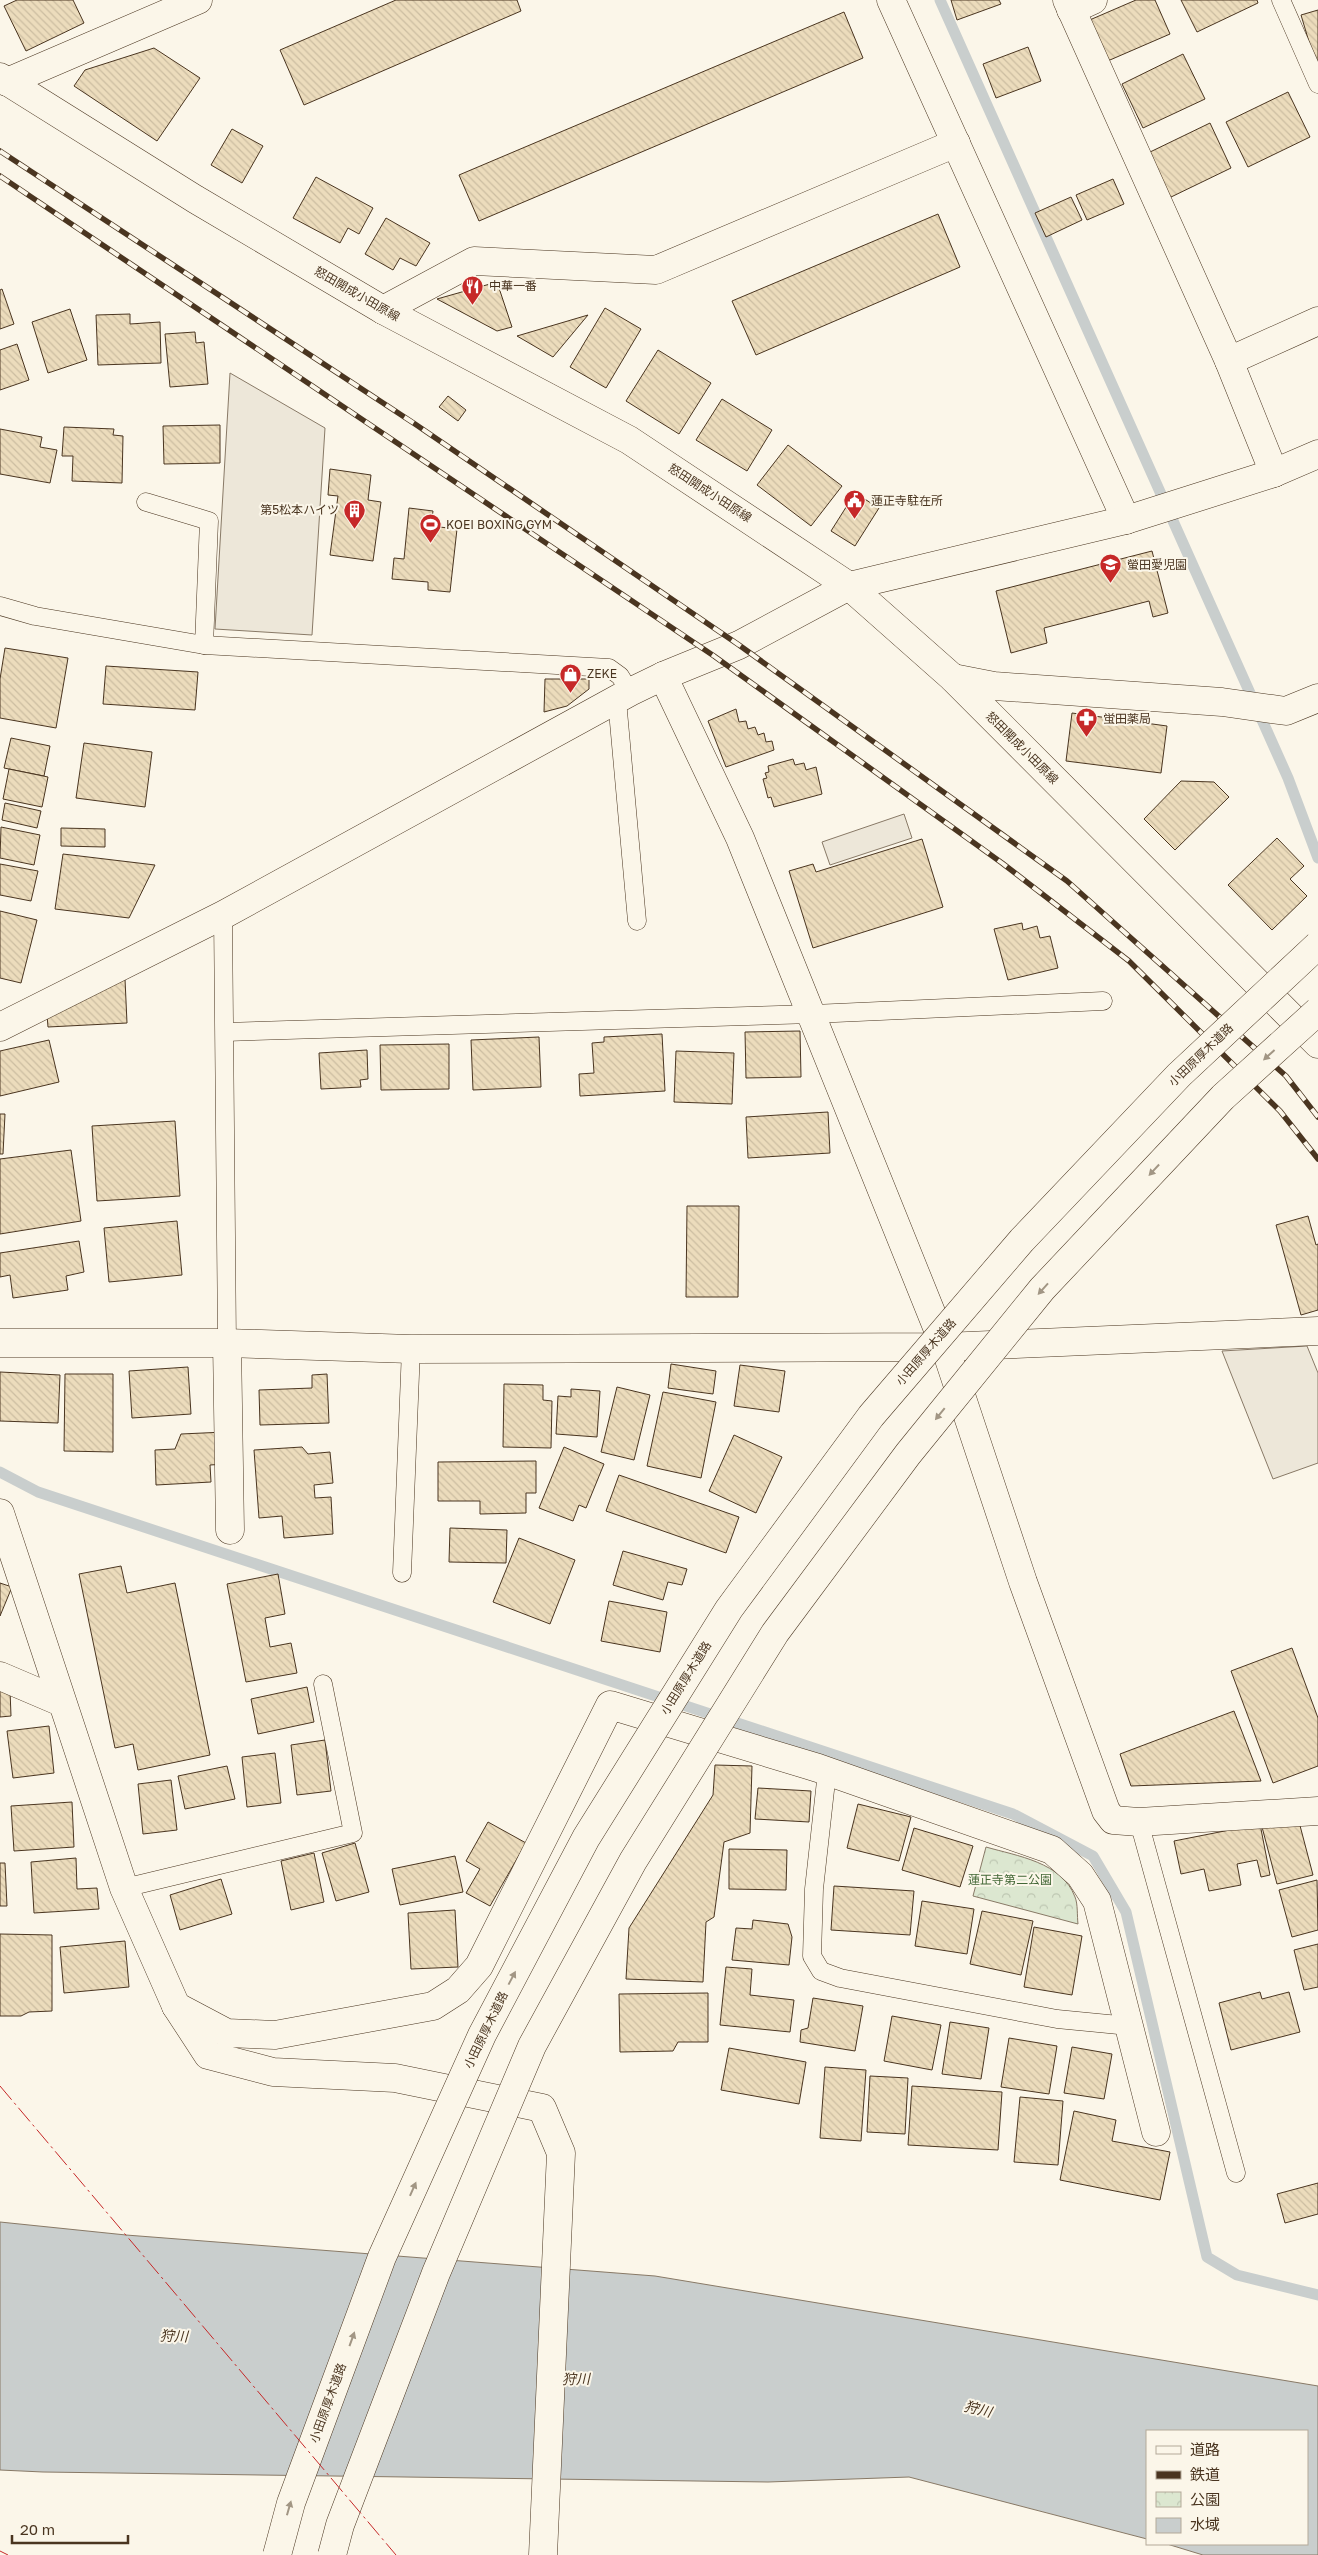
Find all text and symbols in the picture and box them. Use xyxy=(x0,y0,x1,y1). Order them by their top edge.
street label: 怒田開成小田原線 xyxy=(312,263,403,324)
restaurant icon: 中華一番 xyxy=(461,274,485,305)
place label: 中華一番 xyxy=(489,278,537,293)
street label: 怒田開成小田原線 xyxy=(666,460,755,525)
public building icon: 蓮正寺駐在所 xyxy=(843,489,867,520)
place label: 蓮正寺駐在所 xyxy=(871,493,943,508)
building icon: 第5松本ハイツ xyxy=(343,498,367,529)
place label: 第5松本ハイツ xyxy=(260,502,339,517)
sports icon: KOEI BOXING GYM xyxy=(418,513,442,544)
place label: KOEI BOXING GYM xyxy=(446,517,552,532)
school or university icon: 螢田愛児園 xyxy=(1099,553,1123,584)
place label: 螢田愛児園 xyxy=(1127,557,1187,572)
shop icon: ZEKE xyxy=(559,662,583,693)
place label: ZEKE xyxy=(587,666,617,681)
pharmacy icon: 蛍田薬局 xyxy=(1075,707,1099,738)
street label: 怒田開成小田原線 xyxy=(983,708,1062,787)
place label: 蛍田薬局 xyxy=(1103,711,1151,726)
street label: 小田原厚木道路 xyxy=(1165,1020,1236,1089)
one-way arrow xyxy=(1264,1049,1276,1061)
one-way arrow xyxy=(1148,1164,1160,1176)
one-way arrow xyxy=(1037,1282,1049,1294)
street label: 小田原厚木道路 xyxy=(892,1315,959,1388)
one-way arrow xyxy=(935,1408,946,1421)
street label: 小田原厚木道路 xyxy=(657,1638,714,1717)
park label: 蓮正寺第二公園 xyxy=(968,1872,1052,1887)
one-way arrow xyxy=(508,1971,516,1986)
street label: 小田原厚木道路 xyxy=(460,1989,511,2071)
one-way arrow xyxy=(409,2182,417,2196)
water label: 狩川 xyxy=(160,2327,190,2345)
one-way arrow xyxy=(348,2331,356,2346)
street label: 小田原厚木道路 xyxy=(306,2361,349,2445)
water label: 狩川 xyxy=(562,2370,592,2387)
water label: 狩川 xyxy=(962,2397,996,2421)
legend xyxy=(1146,2430,1308,2545)
text: 道路 xyxy=(1190,2440,1220,2458)
text: 鉄道 xyxy=(1190,2465,1220,2483)
text: 公園 xyxy=(1190,2490,1220,2508)
one-way arrow xyxy=(286,2500,294,2515)
scale bar xyxy=(12,2512,129,2544)
text: 水域 xyxy=(1190,2515,1220,2533)
text: 20 m xyxy=(20,2520,55,2538)

